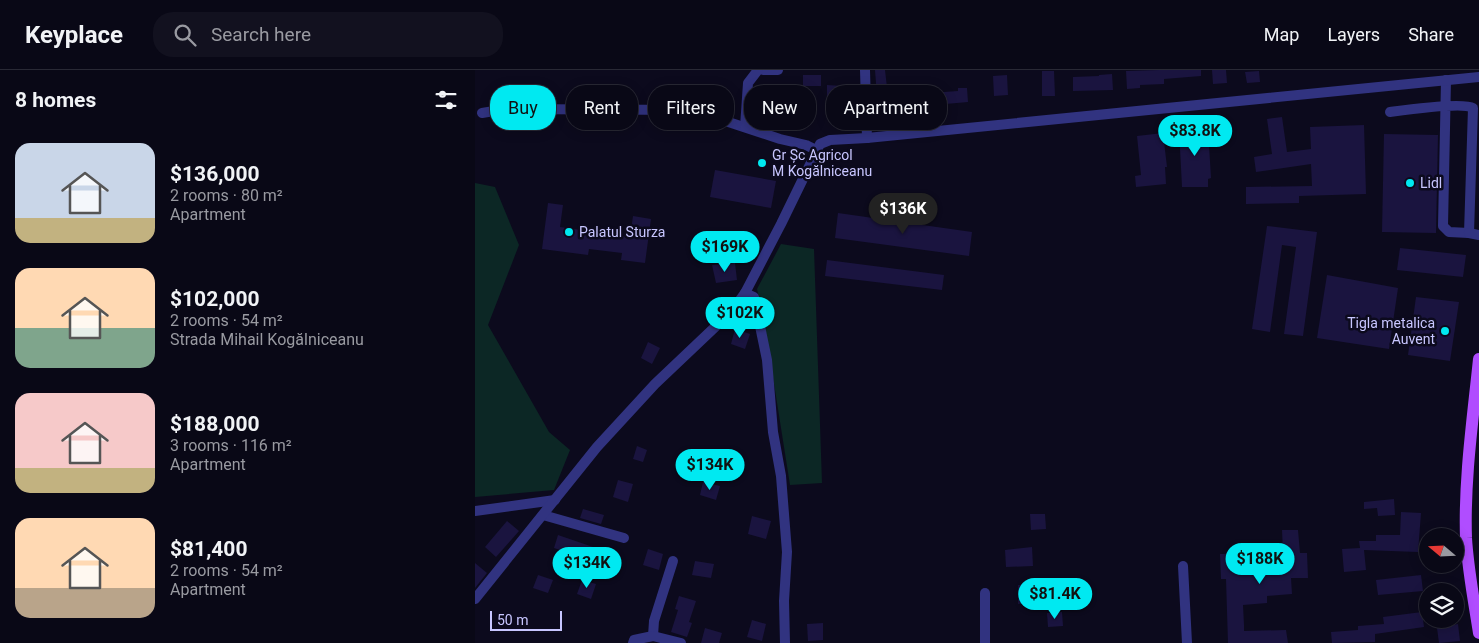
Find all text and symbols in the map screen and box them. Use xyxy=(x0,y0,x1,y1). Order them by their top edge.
search box xyxy=(153,12,503,57)
text: Keyplace xyxy=(25,21,123,49)
icon: search xyxy=(171,21,199,49)
text: Search here xyxy=(211,23,311,46)
text: Map xyxy=(1264,24,1299,45)
text: Layers xyxy=(1327,24,1380,45)
text: Share xyxy=(1408,24,1454,45)
chip: Buy xyxy=(490,85,556,130)
chip: Rent xyxy=(566,85,638,130)
chip: Filters xyxy=(648,85,734,130)
chip: New xyxy=(744,85,816,130)
chip: Apartment xyxy=(826,85,947,130)
icon: filters xyxy=(432,86,460,114)
text: 8 homes xyxy=(15,88,96,112)
pin: $83.8K xyxy=(1154,114,1236,157)
text: $83.8K xyxy=(1169,121,1221,140)
place label: Gr Șc Agricol M Kogălniceanu xyxy=(772,147,872,179)
marker: Gr Șc Agricol M Kogălniceanu xyxy=(756,157,768,169)
text: $136,000 xyxy=(170,162,260,186)
icon: home xyxy=(55,163,115,223)
place label: Lidl xyxy=(1420,175,1442,191)
marker: Lidl xyxy=(1404,177,1416,189)
text: 2 rooms · 80 m² xyxy=(170,186,283,205)
pin: $136K xyxy=(868,192,938,235)
text: $136K xyxy=(880,199,926,218)
text: Apartment xyxy=(170,205,246,224)
place label: Palatul Sturza xyxy=(579,224,665,240)
marker: Palatul Sturza xyxy=(563,226,575,238)
pin: $169K xyxy=(690,230,760,273)
text: $169K xyxy=(702,237,748,256)
text: $102,000 xyxy=(170,287,260,311)
icon: home xyxy=(55,288,115,348)
pin: $102K xyxy=(705,296,775,339)
text: $102K xyxy=(717,303,763,322)
text: 2 rooms · 54 m² xyxy=(170,311,283,330)
place label: Tigla metalica Auvent xyxy=(1347,315,1435,347)
marker: Tigla metalica Auvent xyxy=(1439,325,1451,337)
text: Strada Mihail Kogălniceanu xyxy=(170,330,364,349)
text: $188,000 xyxy=(170,412,260,436)
icon: home xyxy=(55,413,115,473)
text: 3 rooms · 116 m² xyxy=(170,436,292,455)
pin: $134K xyxy=(675,448,745,491)
text: Apartment xyxy=(170,455,246,474)
text: $134K xyxy=(687,455,733,474)
north arrow xyxy=(1419,528,1464,572)
map controls xyxy=(1419,528,1464,628)
text: $81,400 xyxy=(170,537,247,561)
icon: home xyxy=(55,538,115,598)
pin: $188K xyxy=(1225,542,1295,585)
pin: $134K xyxy=(552,546,622,589)
text: $188K xyxy=(1237,549,1283,568)
text: $134K xyxy=(564,553,610,572)
text: 2 rooms · 54 m² xyxy=(170,561,283,580)
pin: $81.4K xyxy=(1014,578,1096,620)
text: Apartment xyxy=(170,580,246,599)
button: layers xyxy=(1419,583,1464,628)
text: $81.4K xyxy=(1029,584,1081,603)
scale bar xyxy=(490,608,563,631)
text: 50 m xyxy=(497,612,529,628)

